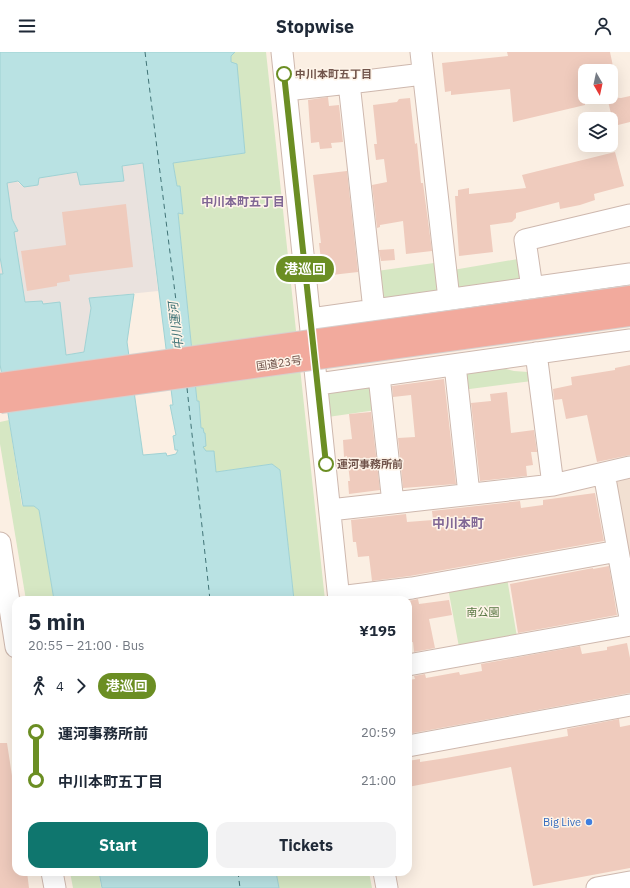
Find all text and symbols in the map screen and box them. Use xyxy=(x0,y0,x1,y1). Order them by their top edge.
icon: menu xyxy=(16,15,38,37)
text: Stopwise xyxy=(276,15,354,38)
icon: person xyxy=(592,15,614,37)
north arrow xyxy=(578,64,618,104)
map controls xyxy=(578,64,618,152)
marker: 中川本町五丁目 xyxy=(276,66,292,82)
place label: 中川本町五丁目 xyxy=(295,67,372,81)
button: layers xyxy=(578,112,618,152)
district label: 中川本町五丁目 xyxy=(201,194,285,209)
line badge: 港巡回 xyxy=(282,256,328,282)
text: 港巡回 xyxy=(284,260,326,278)
water label: 中川運河 xyxy=(165,299,186,351)
street label: 国道23号 xyxy=(255,353,303,373)
marker: 運河事務所前 xyxy=(318,456,334,472)
place label: 運河事務所前 xyxy=(337,457,403,471)
district label: 中川本町 xyxy=(432,515,484,532)
park label: 南公園 xyxy=(467,605,500,619)
text: 5 min xyxy=(28,607,85,636)
text: ¥195 xyxy=(359,621,396,640)
text: 20:55 – 21:00 · Bus xyxy=(28,637,144,654)
icon: walk xyxy=(28,675,50,697)
icon: forward xyxy=(70,675,92,697)
text: 港巡回 xyxy=(106,677,148,695)
text: 4 xyxy=(56,678,64,695)
text: 運河事務所前 xyxy=(58,724,148,743)
text: 20:59 xyxy=(361,724,396,741)
text: 中川本町五丁目 xyxy=(58,772,163,791)
text: 21:00 xyxy=(361,772,396,789)
place label: Big Live xyxy=(543,815,581,829)
marker: Big Live xyxy=(584,817,594,827)
button: Start xyxy=(28,822,208,868)
button: Tickets xyxy=(216,822,396,868)

